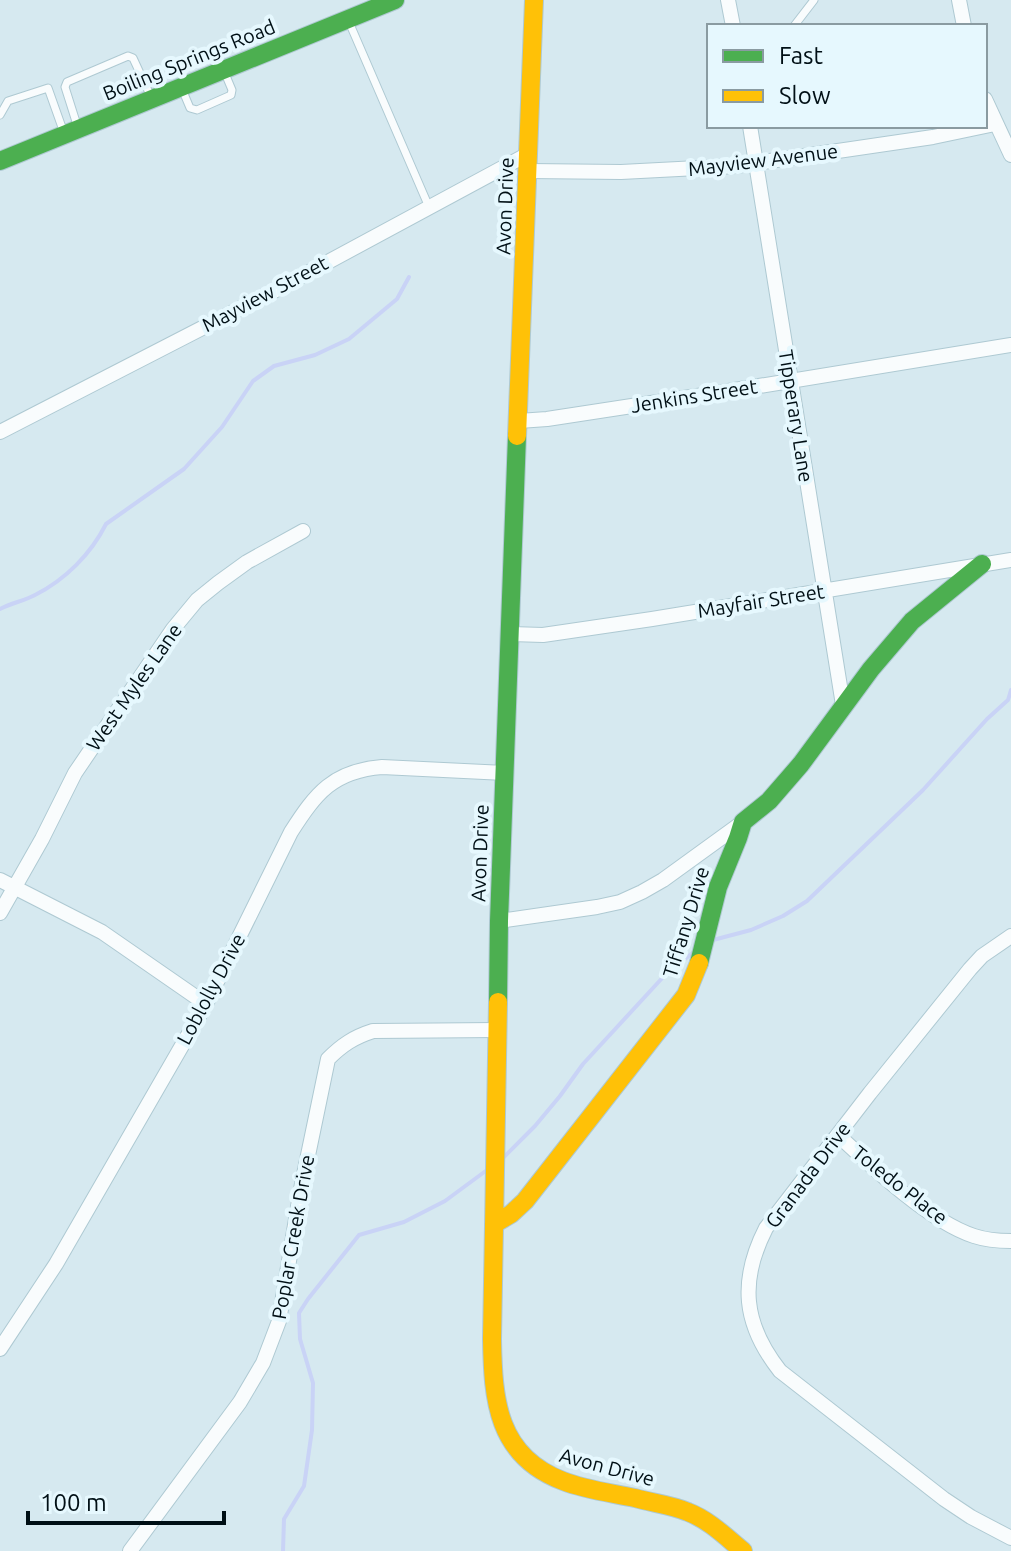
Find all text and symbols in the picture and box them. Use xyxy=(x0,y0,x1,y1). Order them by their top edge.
street label: Boiling Springs Road xyxy=(99,14,278,105)
legend xyxy=(707,24,987,128)
text: Fast xyxy=(779,42,823,69)
text: Slow xyxy=(779,82,831,109)
street label: Mayview Avenue xyxy=(687,139,839,180)
street label: Avon Drive xyxy=(491,157,518,255)
street label: Mayview Street xyxy=(198,251,332,336)
street label: Tipperary Lane xyxy=(775,348,818,484)
street label: Jenkins Street xyxy=(629,374,759,417)
street label: Mayfair Street xyxy=(696,579,826,622)
street label: West Myles Lane xyxy=(81,619,186,755)
street label: Avon Drive xyxy=(466,804,493,902)
street label: Tiffany Drive xyxy=(658,864,713,980)
street label: Loblolly Drive xyxy=(172,929,249,1048)
street label: Granada Drive xyxy=(760,1117,855,1232)
street label: Toledo Place xyxy=(848,1140,952,1229)
street label: Poplar Creek Drive xyxy=(267,1153,318,1321)
street label: Avon Drive xyxy=(557,1443,657,1490)
scale bar xyxy=(28,1475,224,1525)
text: 100 m xyxy=(40,1489,107,1516)

